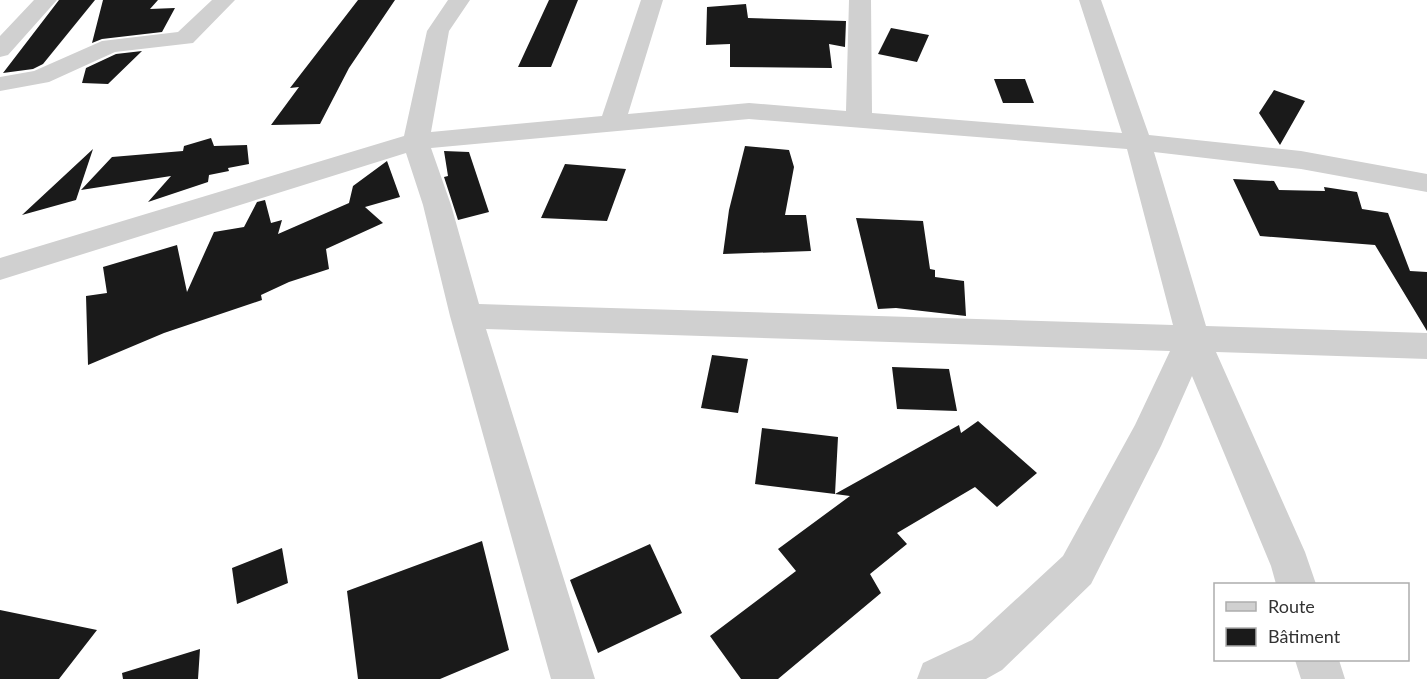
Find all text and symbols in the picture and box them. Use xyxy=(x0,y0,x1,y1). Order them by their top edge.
legend xyxy=(1214,583,1409,661)
text: Route xyxy=(1268,595,1315,617)
text: Bâtiment xyxy=(1268,625,1341,647)

